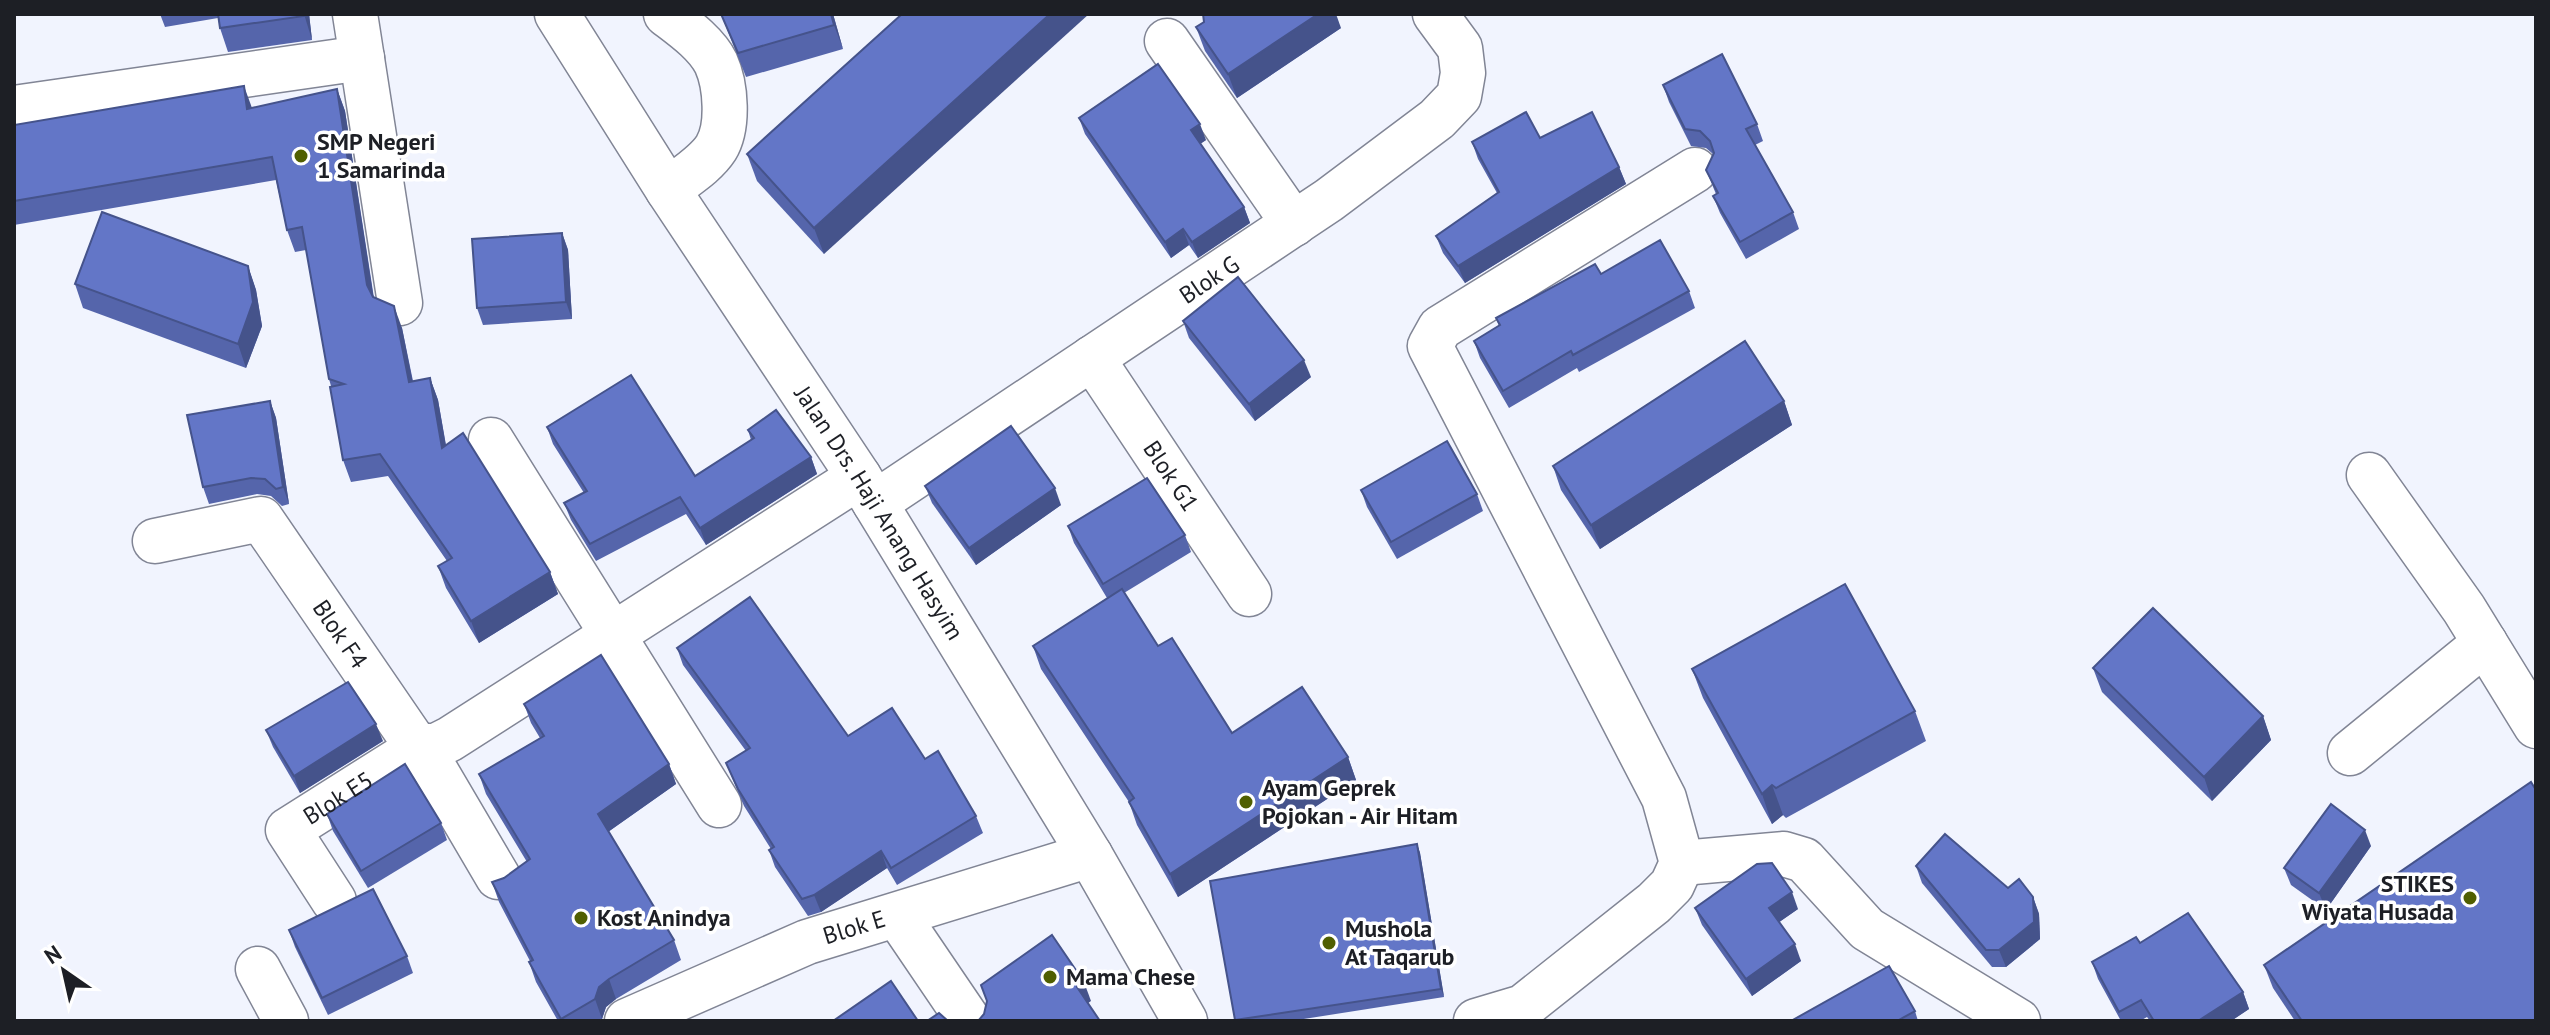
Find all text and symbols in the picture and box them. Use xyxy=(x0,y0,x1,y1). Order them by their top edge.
place label: SMP Negeri 1 Samarinda xyxy=(317,126,445,185)
marker: SMP Negeri 1 Samarinda xyxy=(292,147,310,165)
street label: Blok G xyxy=(1173,248,1245,311)
street label: Jalan Drs. Haji Anang Hasyim xyxy=(787,379,971,646)
street label: Blok G1 xyxy=(1136,435,1206,517)
street label: Blok F4 xyxy=(306,594,375,674)
street label: Blok E5 xyxy=(297,764,379,832)
place label: Ayam Geprek Pojokan - Air Hitam xyxy=(1262,772,1458,831)
marker: Ayam Geprek Pojokan - Air Hitam xyxy=(1237,793,1255,811)
place label: STIKES Wiyata Husada xyxy=(2302,868,2454,927)
marker: STIKES Wiyata Husada xyxy=(2461,889,2479,907)
place label: Kost Anindya xyxy=(597,902,731,933)
street label: Blok E xyxy=(819,903,889,951)
marker: Kost Anindya xyxy=(572,909,590,927)
place label: Mushola At Taqarub xyxy=(1345,913,1455,972)
north arrow xyxy=(24,931,104,1011)
marker: Mushola At Taqarub xyxy=(1320,934,1338,952)
text: N xyxy=(39,939,67,970)
place label: Mama Chese xyxy=(1066,961,1195,992)
marker: Mama Chese xyxy=(1041,968,1059,986)

